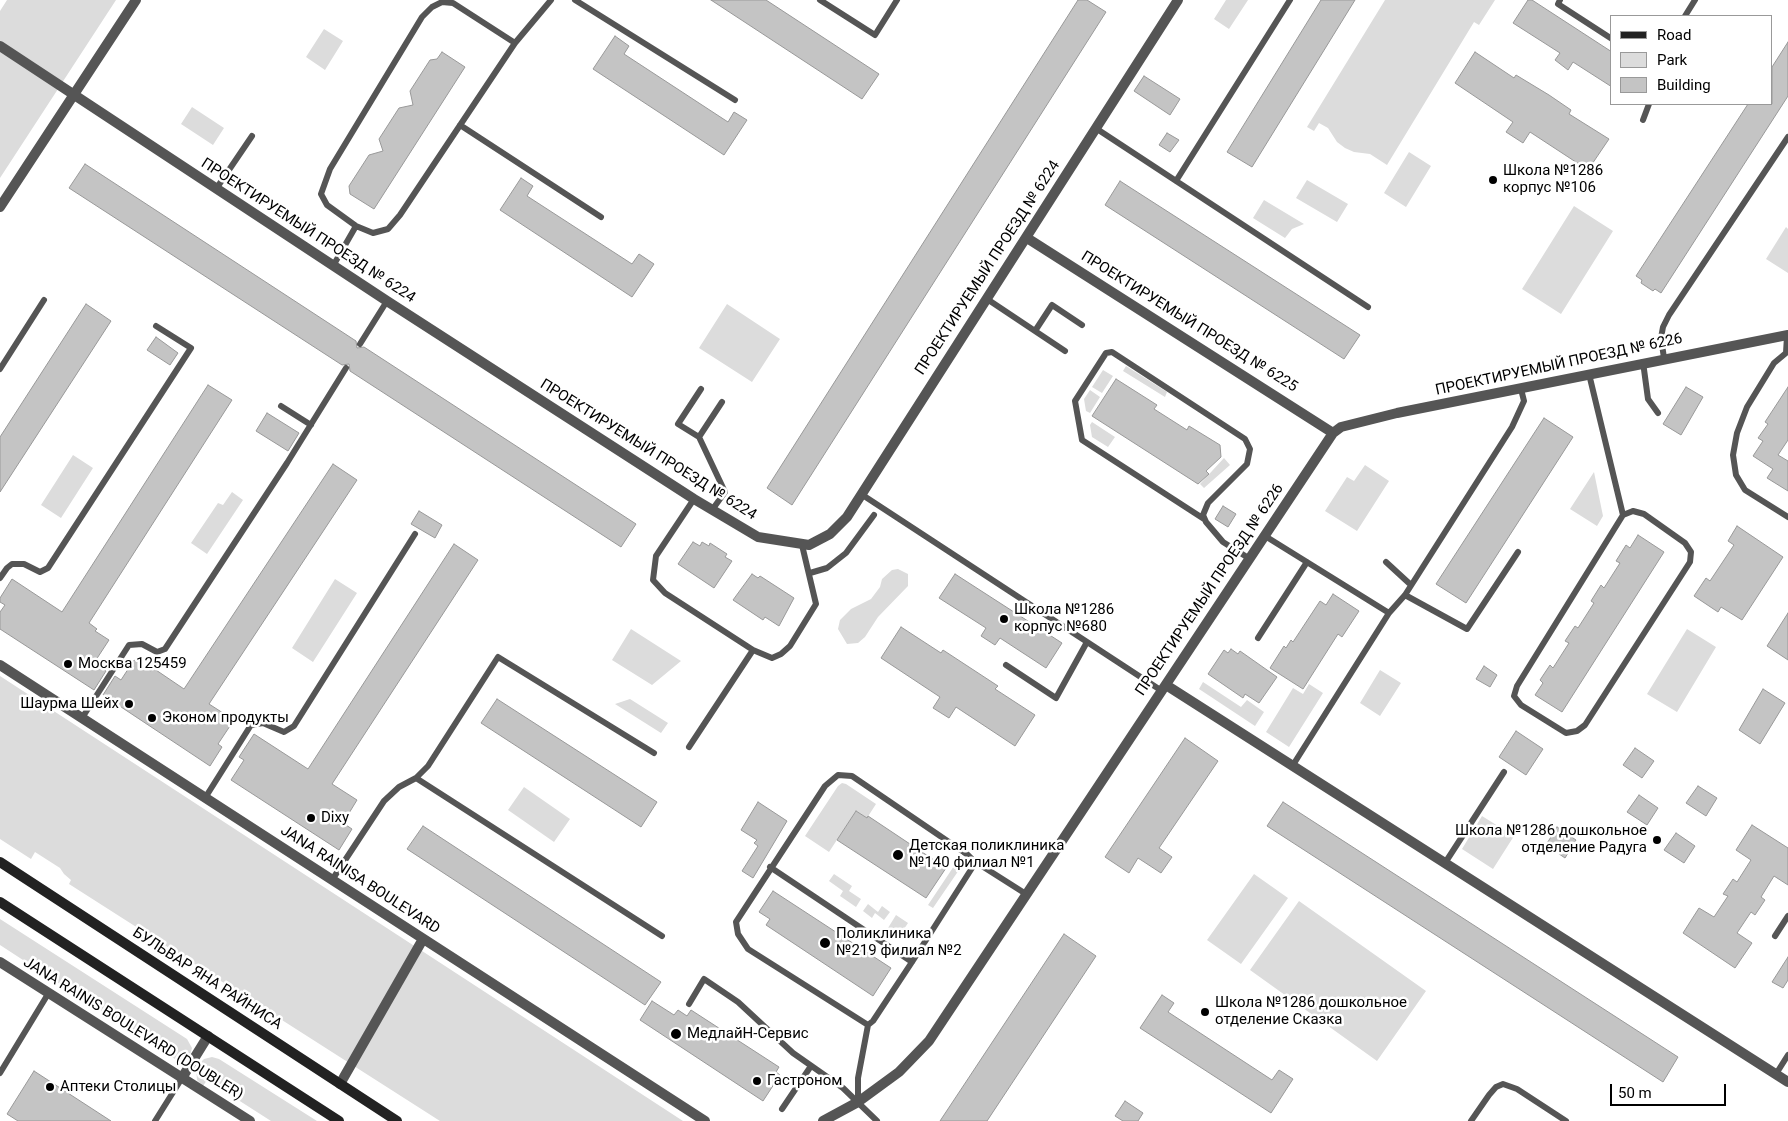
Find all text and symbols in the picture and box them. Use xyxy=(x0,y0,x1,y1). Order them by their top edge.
legend xyxy=(1610,15,1773,105)
text: Road xyxy=(1657,26,1691,44)
text: Park xyxy=(1657,51,1687,69)
text: Building xyxy=(1657,76,1711,94)
street label: ПРОЕКТИРУЕМЫЙ ПРОЕЗД № 6224 xyxy=(197,155,419,307)
street label: ПРОЕКТИРУЕМЫЙ ПРОЕЗД № 6224 xyxy=(912,157,1064,379)
place label: Школа №1286 корпус №106 xyxy=(1503,162,1603,197)
marker: Школа №1286 корпус №106 xyxy=(1487,174,1499,186)
street label: ПРОЕКТИРУЕМЫЙ ПРОЕЗД № 6225 xyxy=(1077,248,1301,396)
street label: ПРОЕКТИРУЕМЫЙ ПРОЕЗД № 6226 xyxy=(1434,330,1684,400)
street label: ПРОЕКТИРУЕМЫЙ ПРОЕЗД № 6224 xyxy=(536,376,760,524)
street label: ПРОЕКТИРУЕМЫЙ ПРОЕЗД № 6226 xyxy=(1132,481,1288,699)
place label: Школа №1286 корпус №680 xyxy=(1014,601,1114,636)
marker: Школа №1286 корпус №680 xyxy=(998,613,1010,625)
place label: Москва 125459 xyxy=(78,655,187,673)
marker: Москва 125459 xyxy=(62,658,74,670)
place label: Шаурма Шейх xyxy=(20,695,119,713)
marker: Шаурма Шейх xyxy=(123,698,135,710)
place label: Эконом продукты xyxy=(162,709,289,727)
marker: Эконом продукты xyxy=(146,712,158,724)
place label: Dixy xyxy=(321,809,349,827)
marker: Dixy xyxy=(305,812,317,824)
street label: JANA RAINISA BOULEVARD xyxy=(277,822,443,938)
place label: Школа №1286 дошкольное отделение Радуга xyxy=(1455,822,1647,857)
marker: Школа №1286 дошкольное отделение Радуга xyxy=(1651,834,1663,846)
place label: Детская поликлиника №140 филиал №1 xyxy=(909,837,1064,872)
marker: Детская поликлиника №140 филиал №1 xyxy=(891,848,905,862)
street label: БУЛЬВАР ЯНА РАЙНИСА xyxy=(129,924,285,1034)
place label: Поликлиника №219 филиал №2 xyxy=(836,925,962,960)
marker: Поликлиника №219 филиал №2 xyxy=(818,936,832,950)
street label: JANA RAINIS BOULEVARD (DOUBLER) xyxy=(20,954,246,1104)
place label: Школа №1286 дошкольное отделение Сказка xyxy=(1215,994,1407,1029)
marker: Школа №1286 дошкольное отделение Сказка xyxy=(1199,1006,1211,1018)
place label: МедлайН-Сервис xyxy=(687,1025,809,1043)
marker: МедлайН-Сервис xyxy=(669,1027,683,1041)
place label: Гастроном xyxy=(767,1072,842,1090)
scale bar xyxy=(1613,1074,1729,1106)
marker: Гастроном xyxy=(751,1075,763,1087)
place label: Аптеки Столицы xyxy=(60,1078,176,1096)
marker: Аптеки Столицы xyxy=(44,1081,56,1093)
text: 50 m xyxy=(1618,1084,1652,1102)

